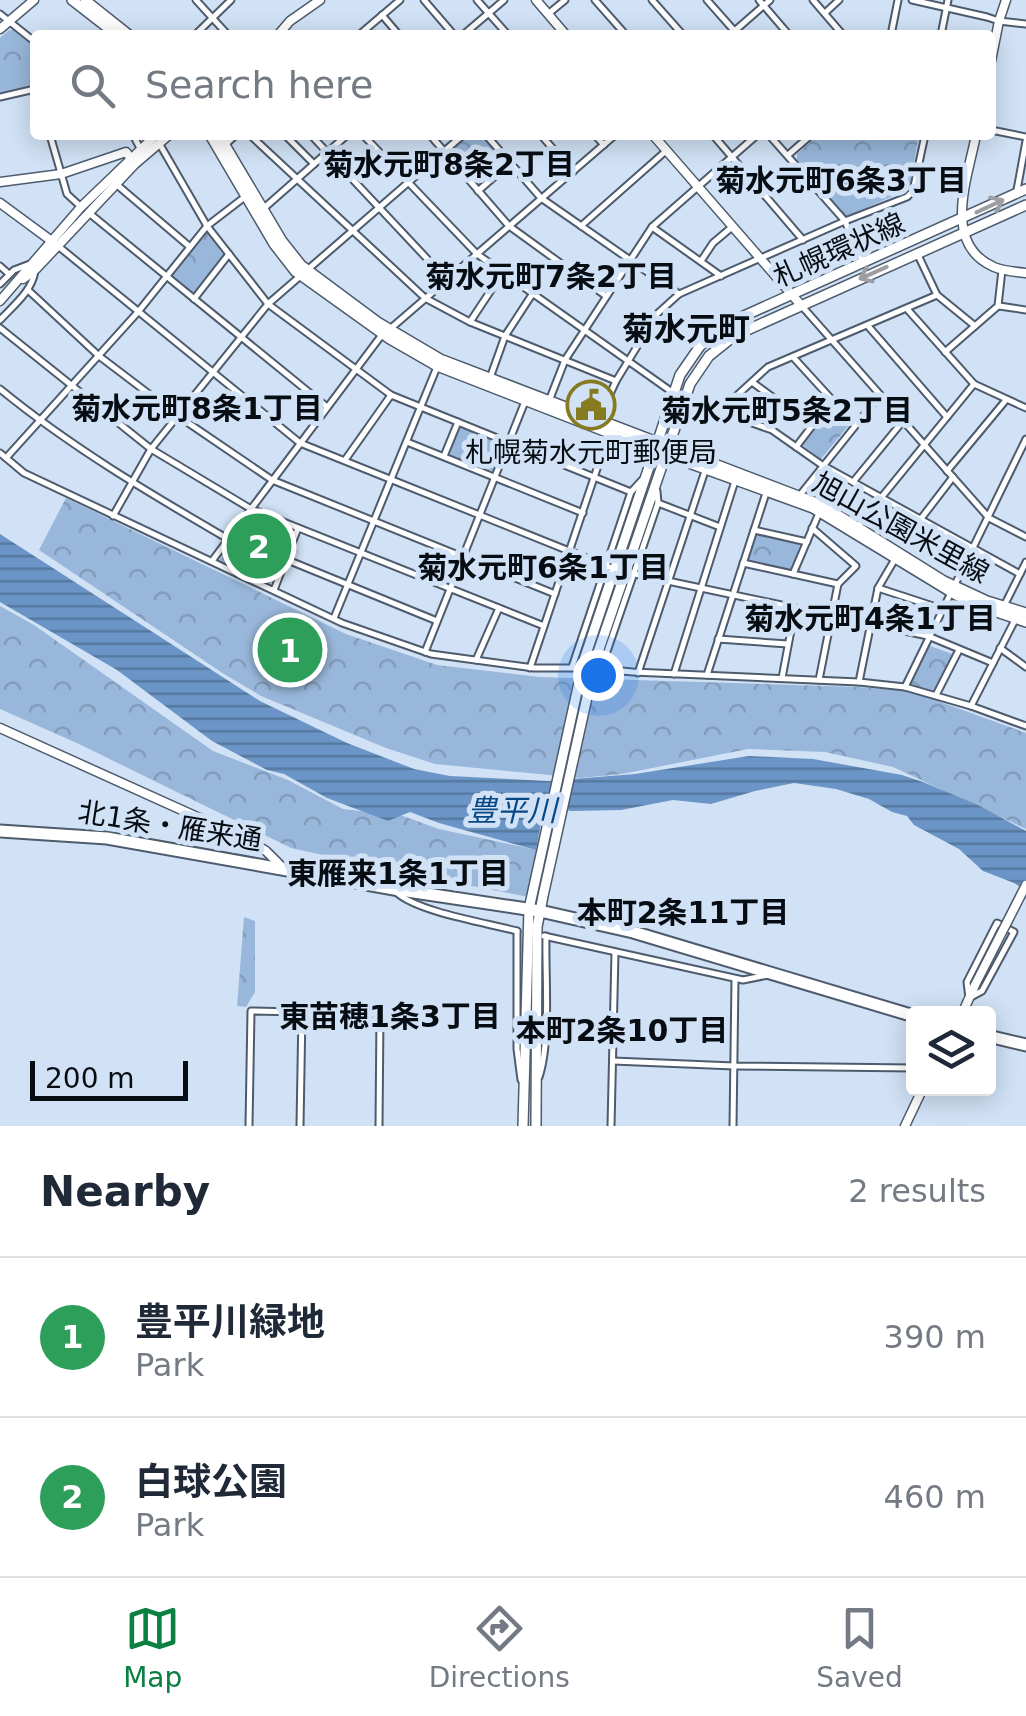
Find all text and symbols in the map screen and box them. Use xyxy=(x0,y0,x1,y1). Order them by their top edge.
search box xyxy=(30,30,996,140)
icon: search xyxy=(65,58,120,113)
text: Search here xyxy=(145,63,373,107)
district label: 菊水元町8条2丁目 xyxy=(323,147,575,182)
district label: 菊水元町6条3丁目 xyxy=(715,163,967,198)
one-way arrow xyxy=(974,196,1004,214)
street label: 札幌環状線 xyxy=(768,206,910,294)
district label: 菊水元町7条2丁目 xyxy=(425,259,677,294)
one-way arrow xyxy=(859,264,889,283)
district label: 菊水元町 xyxy=(622,310,750,348)
public building icon: 札幌菊水元町郵便局 xyxy=(565,379,617,431)
district label: 菊水元町8条1丁目 xyxy=(71,391,323,426)
district label: 菊水元町5条2丁目 xyxy=(661,393,913,428)
place label: 札幌菊水元町郵便局 xyxy=(465,436,717,469)
street label: 旭山公園米里線 xyxy=(807,466,995,590)
pin: 2 xyxy=(226,508,292,584)
district label: 菊水元町6条1丁目 xyxy=(417,550,669,585)
district label: 菊水元町4条1丁目 xyxy=(744,601,996,636)
pin: 1 xyxy=(258,612,322,688)
your location xyxy=(573,650,624,701)
water label: 豊平川 xyxy=(467,793,560,828)
street label: 北1条・雁来通 xyxy=(76,795,264,857)
district label: 東雁来1条1丁目 xyxy=(287,856,509,891)
district label: 本町2条11丁目 xyxy=(577,895,789,930)
district label: 東苗穂1条3丁目 xyxy=(279,999,501,1034)
map controls xyxy=(906,1006,996,1096)
button: layers xyxy=(906,1006,996,1096)
district label: 本町2条10丁目 xyxy=(516,1013,728,1048)
scale bar xyxy=(30,1056,188,1100)
text: 200 m xyxy=(45,1062,135,1095)
text: Nearby xyxy=(40,1167,210,1216)
text: 2 results xyxy=(848,1172,986,1210)
text: 豊平川緑地 xyxy=(135,1300,325,1344)
text: 1 xyxy=(61,1318,84,1356)
text: 390 m xyxy=(884,1318,986,1356)
text: Park xyxy=(135,1346,204,1384)
text: 白球公園 xyxy=(135,1460,287,1504)
text: 2 xyxy=(61,1478,84,1516)
text: 460 m xyxy=(884,1478,986,1516)
text: Park xyxy=(135,1506,204,1544)
tab: Map xyxy=(123,1601,182,1694)
tab: Directions xyxy=(429,1601,570,1694)
tab: Saved xyxy=(816,1601,903,1694)

